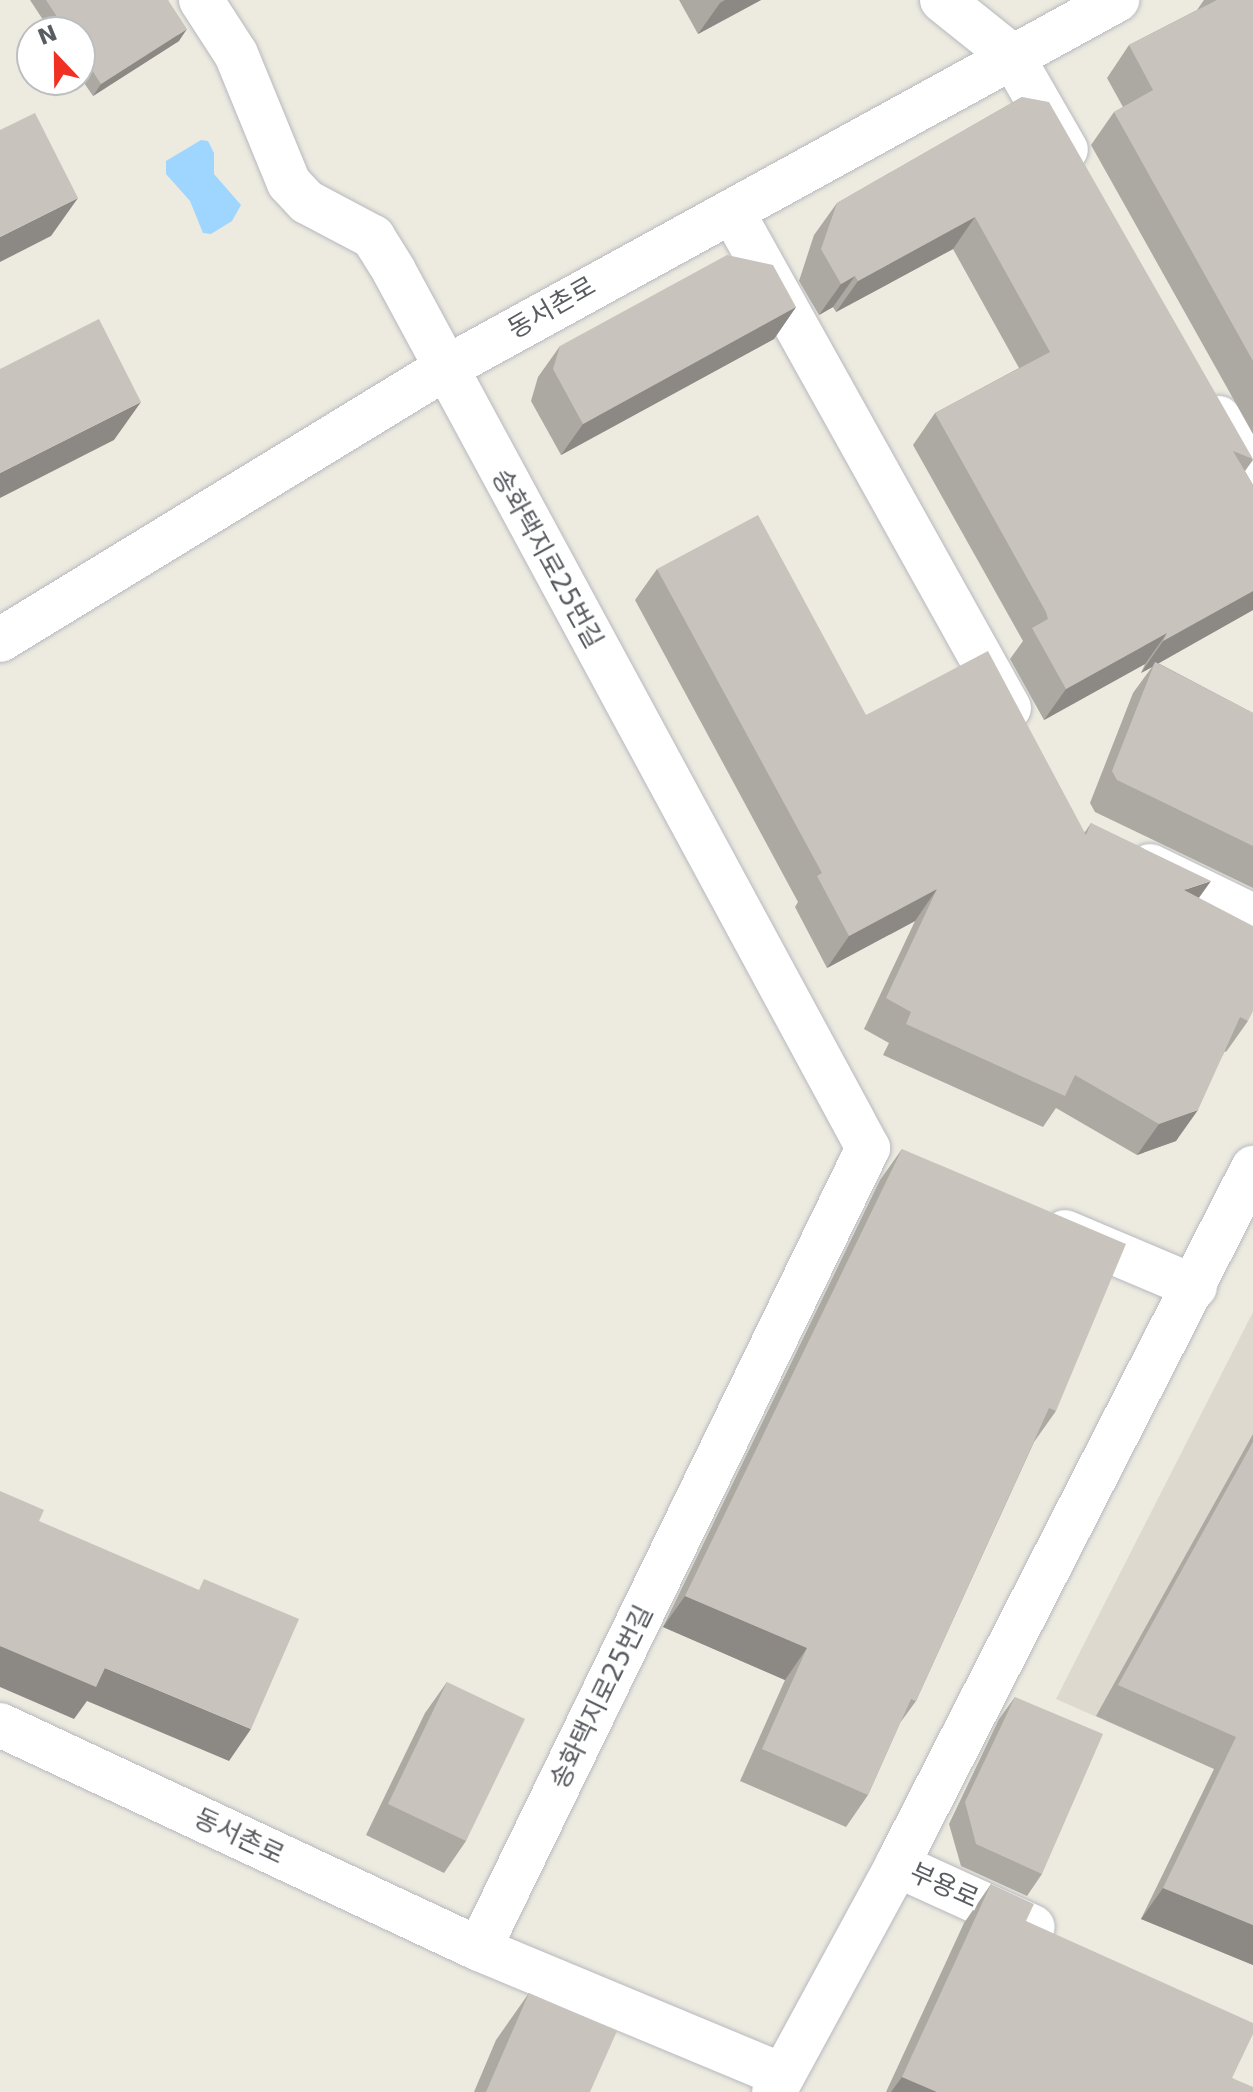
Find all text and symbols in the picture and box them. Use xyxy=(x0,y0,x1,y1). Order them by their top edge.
north arrow xyxy=(16,16,96,96)
text: N xyxy=(34,20,61,50)
street label: 동서촌로 xyxy=(503,271,601,345)
street label: 송화택지로25번길 xyxy=(485,464,609,654)
street label: 송화택지로25번길 xyxy=(544,1600,660,1794)
street label: 동서촌로 xyxy=(189,1803,289,1871)
street label: 부용로 xyxy=(905,1857,983,1915)

